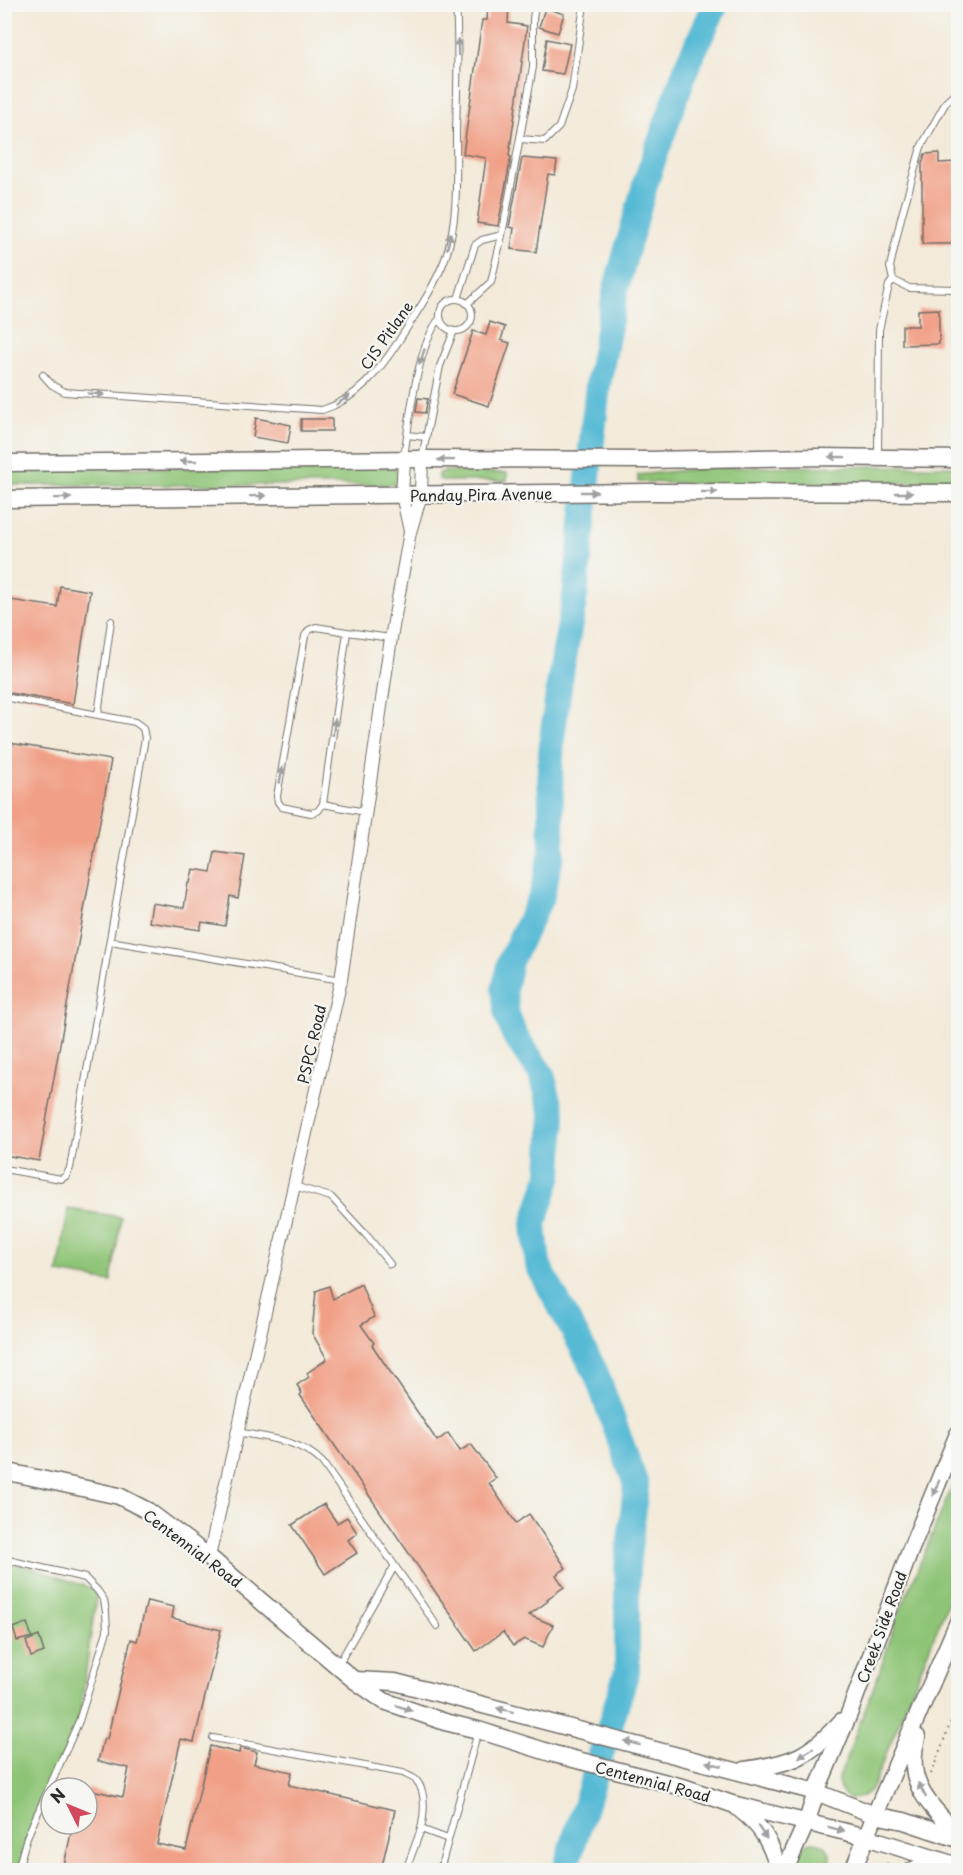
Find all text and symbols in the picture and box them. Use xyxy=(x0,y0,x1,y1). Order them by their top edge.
one-way arrow xyxy=(453,37,463,56)
one-way arrow xyxy=(445,231,454,250)
street label: CIS Pitlane xyxy=(354,296,418,374)
one-way arrow xyxy=(417,348,427,366)
one-way arrow xyxy=(86,389,105,399)
one-way arrow xyxy=(335,395,351,406)
one-way arrow xyxy=(828,453,847,462)
one-way arrow xyxy=(437,455,456,465)
one-way arrow xyxy=(179,456,198,466)
street label: Panday Pira Avenue xyxy=(409,481,553,507)
one-way arrow xyxy=(579,487,598,497)
one-way arrow xyxy=(700,487,719,497)
one-way arrow xyxy=(895,488,914,498)
one-way arrow xyxy=(248,491,267,501)
one-way arrow xyxy=(53,493,72,503)
one-way arrow xyxy=(329,717,338,736)
one-way arrow xyxy=(276,765,285,784)
street label: PSPC Road xyxy=(291,1002,331,1086)
one-way arrow xyxy=(931,1480,941,1498)
street label: Centennial Road xyxy=(139,1503,247,1593)
street label: Creek Side Road xyxy=(850,1568,912,1686)
one-way arrow xyxy=(396,1704,414,1714)
one-way arrow xyxy=(496,1704,514,1714)
one-way arrow xyxy=(623,1738,641,1747)
one-way arrow xyxy=(797,1747,814,1758)
street label: Centennial Road xyxy=(593,1755,713,1807)
one-way arrow xyxy=(705,1759,723,1769)
north arrow xyxy=(39,1776,99,1836)
one-way arrow xyxy=(917,1781,927,1798)
text: N xyxy=(44,1782,70,1808)
one-way arrow xyxy=(756,1824,768,1840)
one-way arrow xyxy=(827,1825,846,1835)

